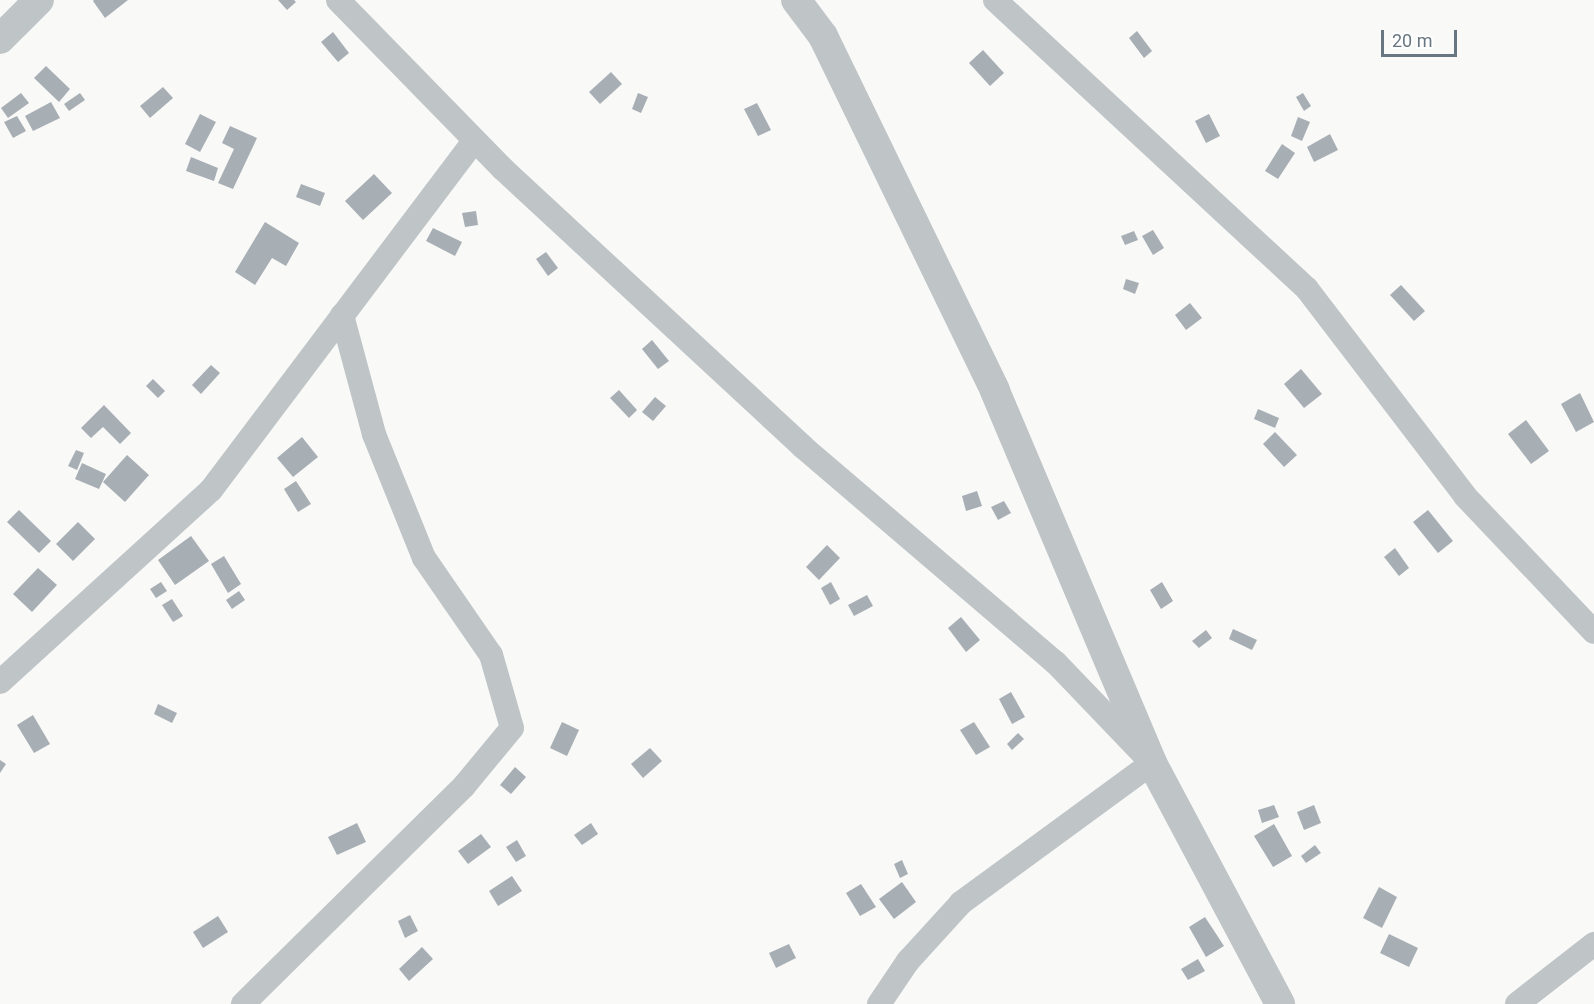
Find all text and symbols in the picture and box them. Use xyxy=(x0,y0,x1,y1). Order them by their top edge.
scale bar xyxy=(1384,18,1460,56)
text: 20 m xyxy=(1392,30,1432,51)

